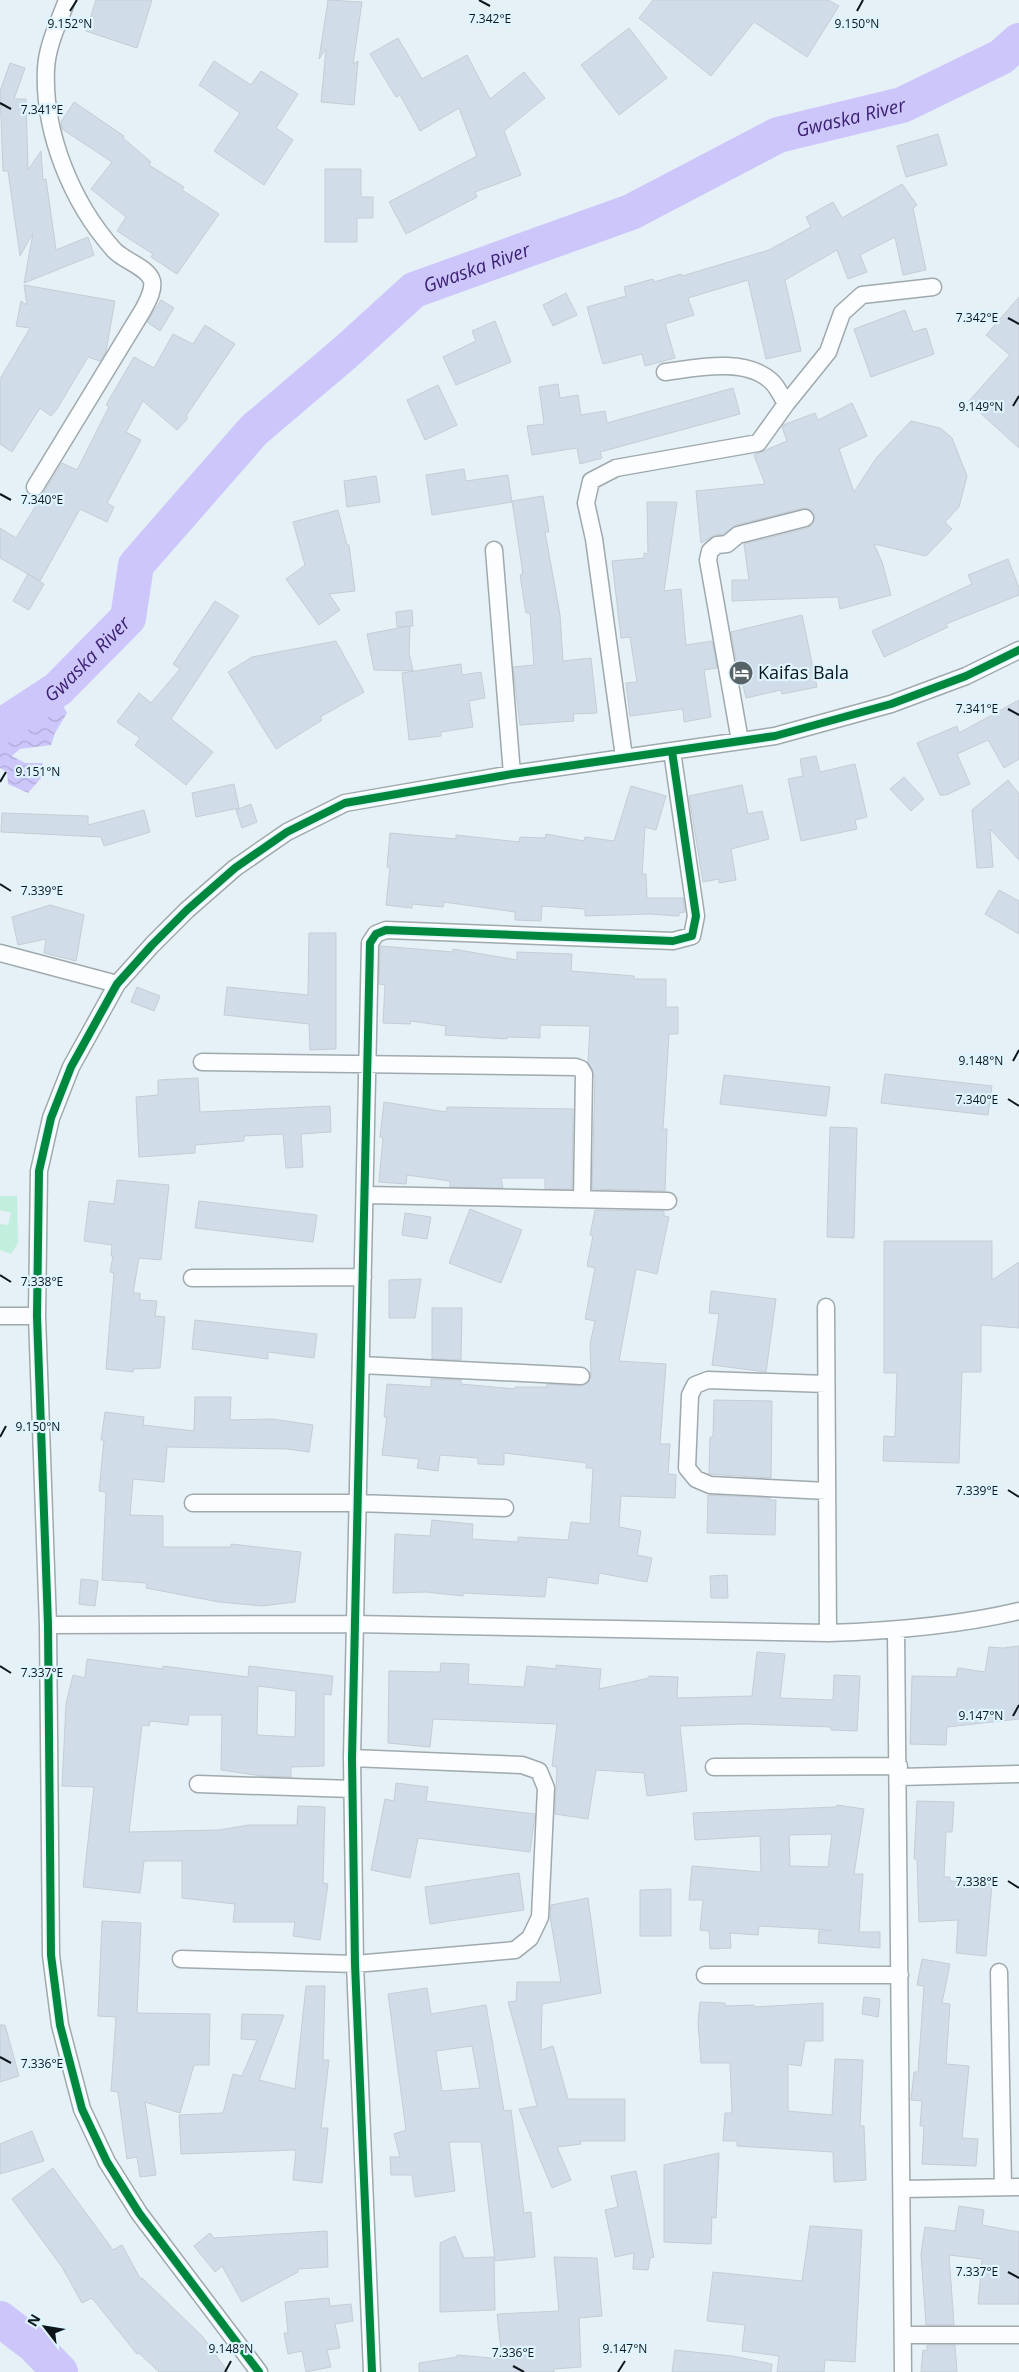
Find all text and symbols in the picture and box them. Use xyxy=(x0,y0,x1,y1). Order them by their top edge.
text: 7.342°E xyxy=(469,10,511,27)
text: 9.152°N xyxy=(48,15,92,32)
text: 9.150°N xyxy=(835,15,879,32)
water label: Gwaska River xyxy=(793,91,910,143)
text: 7.341°E xyxy=(21,101,63,118)
water label: Gwaska River xyxy=(419,236,535,299)
text: 7.342°E xyxy=(956,309,998,326)
text: 9.149°N xyxy=(959,398,1003,415)
text: 7.340°E xyxy=(21,491,63,508)
water label: Gwaska River xyxy=(39,609,137,708)
hotel icon: Kaifas Bala xyxy=(728,660,754,686)
place label: Kaifas Bala xyxy=(758,660,849,684)
text: 7.341°E xyxy=(956,700,998,717)
text: 9.151°N xyxy=(16,763,60,780)
text: 7.339°E xyxy=(21,882,63,899)
text: 9.148°N xyxy=(959,1052,1003,1069)
text: 7.340°E xyxy=(956,1091,998,1108)
text: 7.338°E xyxy=(21,1273,63,1290)
text: 9.150°N xyxy=(16,1418,60,1435)
text: 7.339°E xyxy=(956,1482,998,1499)
text: 7.337°E xyxy=(21,1664,63,1681)
text: 9.147°N xyxy=(959,1707,1003,1724)
text: 7.338°E xyxy=(956,1873,998,1890)
text: 7.336°E xyxy=(21,2055,63,2072)
text: 7.337°E xyxy=(956,2263,998,2280)
north arrow xyxy=(20,2302,70,2352)
text: N xyxy=(22,2310,45,2330)
text: 9.148°N xyxy=(209,2340,253,2357)
text: 9.147°N xyxy=(603,2340,647,2357)
text: 7.336°E xyxy=(492,2344,534,2361)

